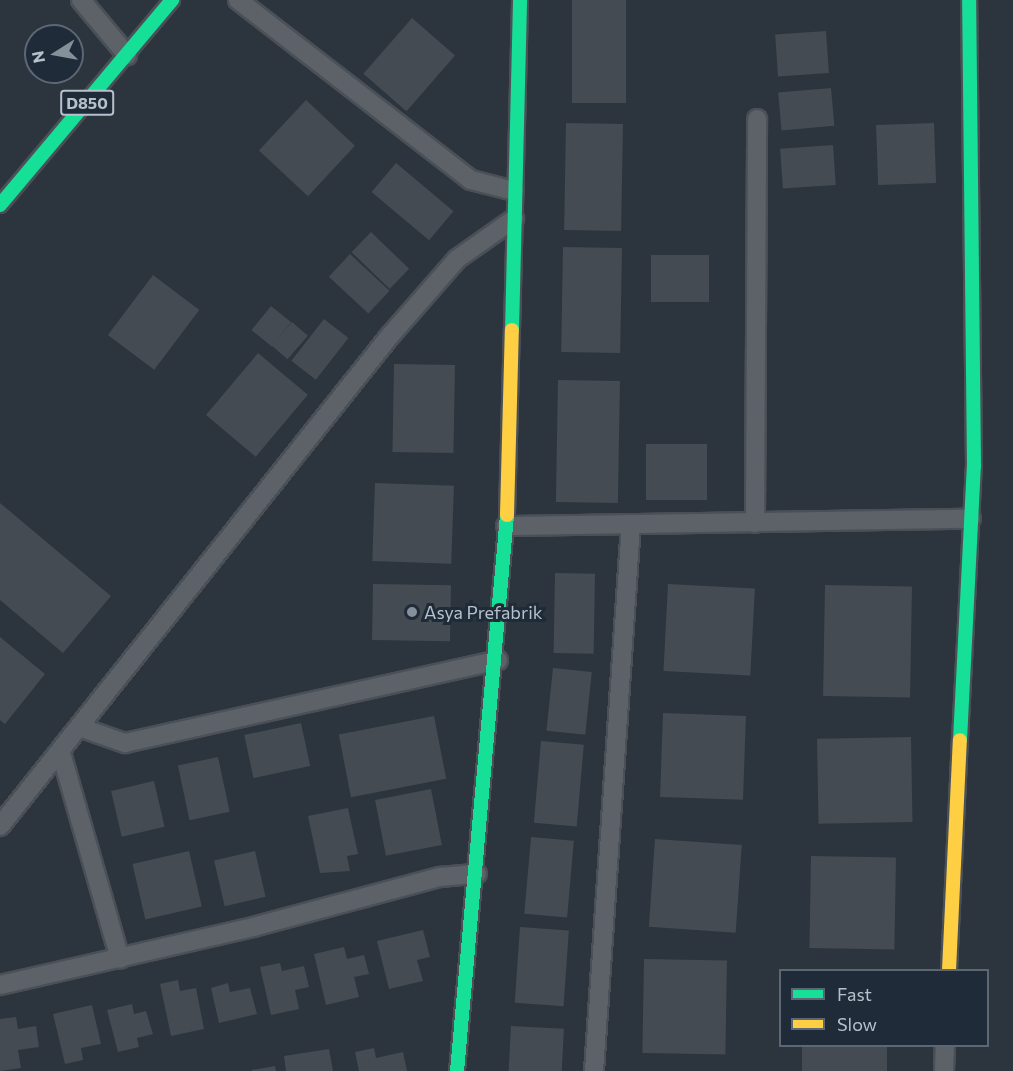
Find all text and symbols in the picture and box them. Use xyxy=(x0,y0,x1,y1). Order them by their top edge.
north arrow xyxy=(24,24,84,84)
text: N xyxy=(27,49,48,65)
road number: D850 xyxy=(60,90,114,116)
place label: Asya Prefabrik xyxy=(424,601,543,623)
marker: Asya Prefabrik xyxy=(405,605,419,619)
legend xyxy=(779,969,989,1047)
text: Fast xyxy=(837,983,872,1005)
text: Slow xyxy=(837,1013,877,1035)

